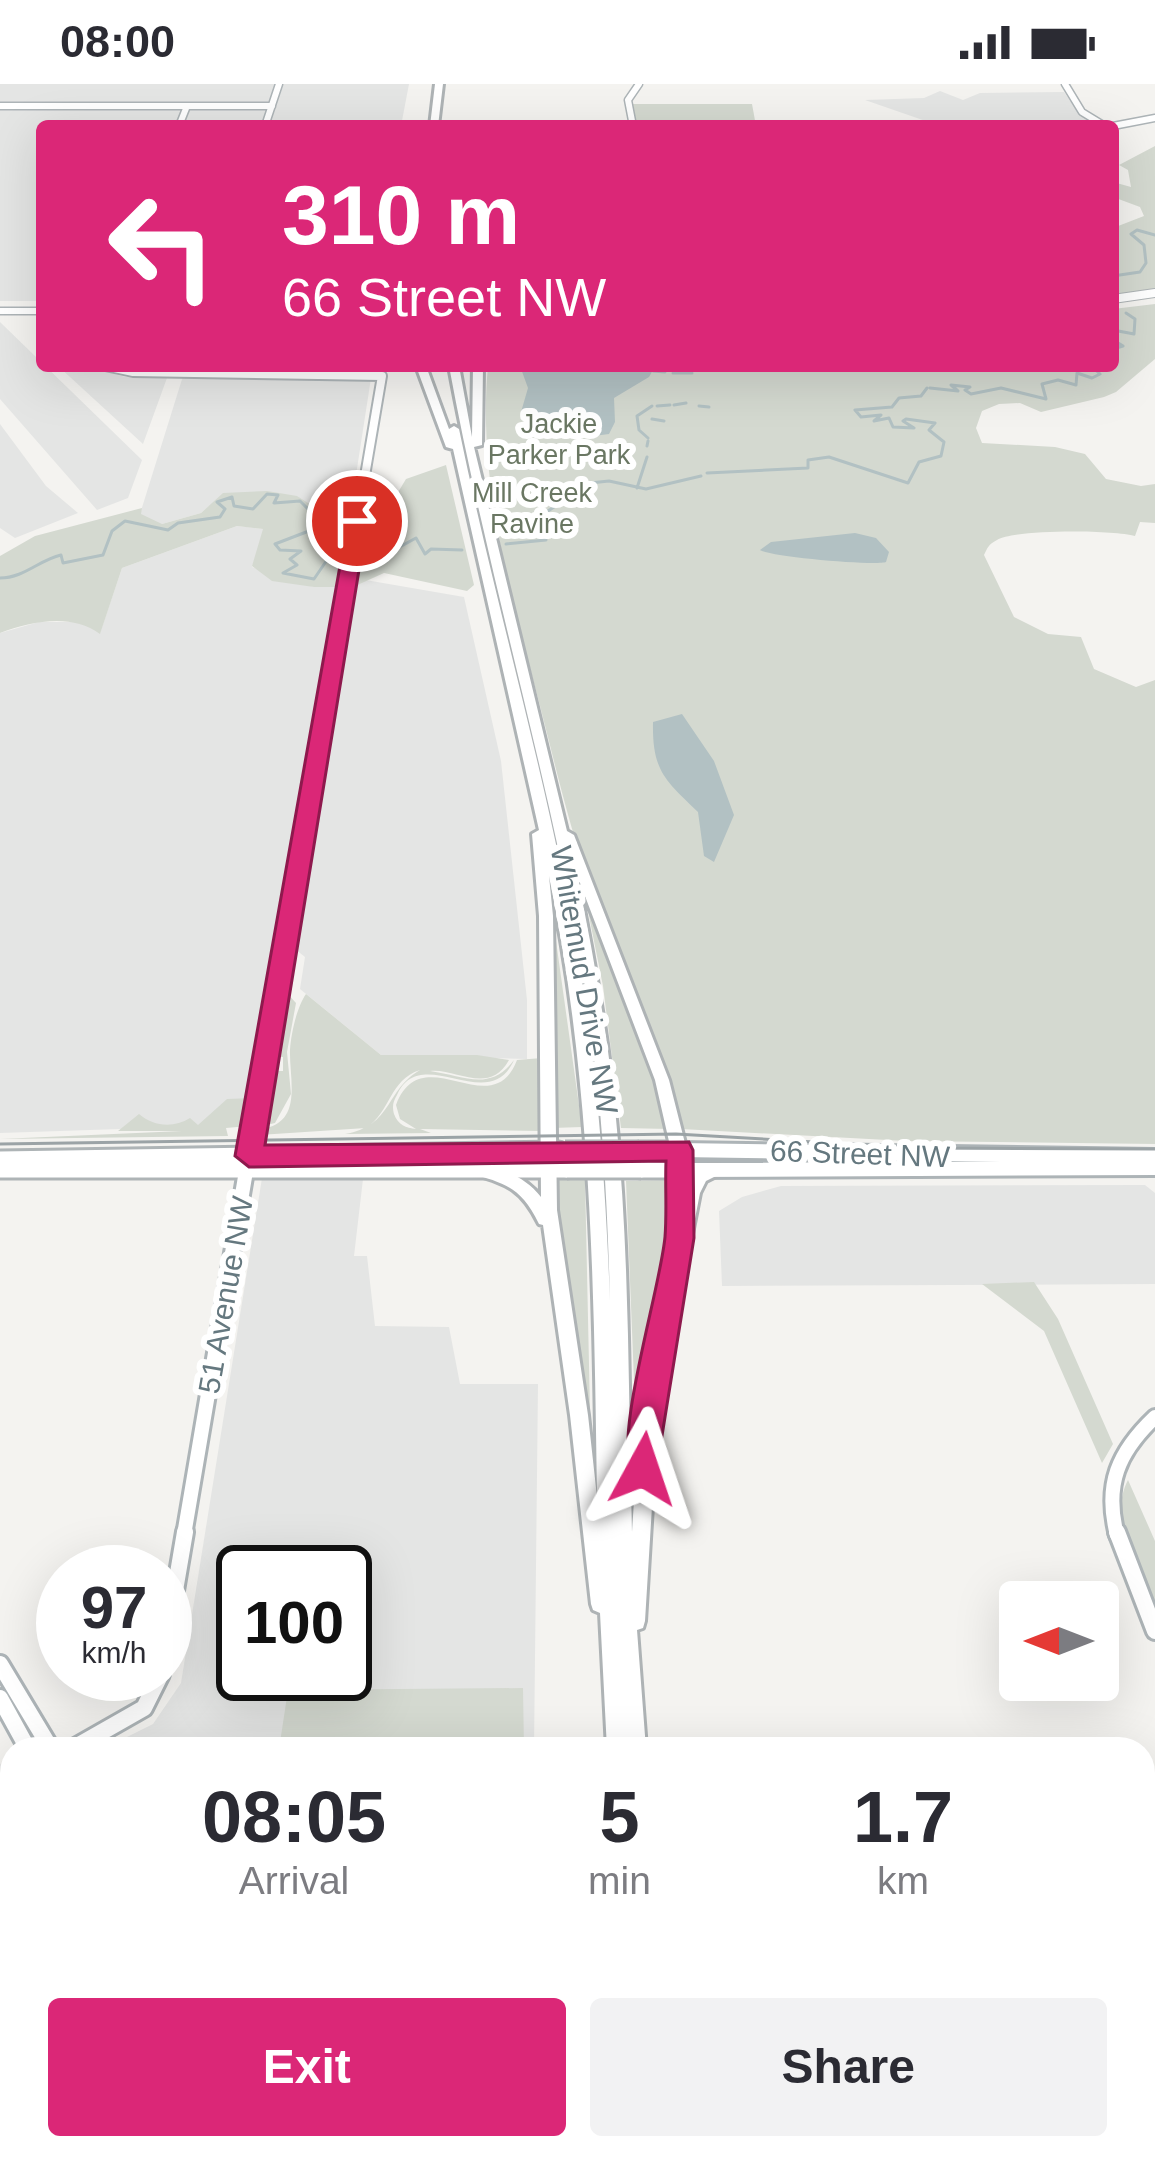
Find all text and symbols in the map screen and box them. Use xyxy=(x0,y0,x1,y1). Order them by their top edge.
text: 08:00 xyxy=(60,16,175,67)
icon: left xyxy=(84,168,240,324)
text: 310 m xyxy=(282,168,520,262)
text: 66 Street NW xyxy=(282,267,606,327)
park label: Jackie Parker Park xyxy=(488,409,631,470)
pin xyxy=(306,470,408,572)
park label: Mill Creek Ravine xyxy=(472,478,593,539)
icon: arrive xyxy=(324,488,390,554)
street label: Whitemud Drive NW xyxy=(545,843,624,1117)
street label: 66 Street NW xyxy=(769,1134,951,1173)
street label: 51 Avenue NW xyxy=(192,1193,259,1396)
position arrow xyxy=(580,1406,706,1532)
speed limit sign: 100 xyxy=(216,1545,372,1701)
text: 97 xyxy=(81,1574,147,1641)
north arrow xyxy=(999,1581,1119,1701)
map controls xyxy=(999,1581,1119,1701)
text: km/h xyxy=(81,1636,147,1669)
text: 08:05 xyxy=(202,1777,386,1857)
text: 5 xyxy=(599,1777,640,1857)
text: 1.7 xyxy=(853,1777,953,1857)
text: Arrival xyxy=(239,1859,349,1902)
text: min xyxy=(588,1859,651,1902)
text: km xyxy=(877,1859,929,1902)
button: Exit xyxy=(48,1998,566,2136)
button: Share xyxy=(590,1998,1107,2136)

